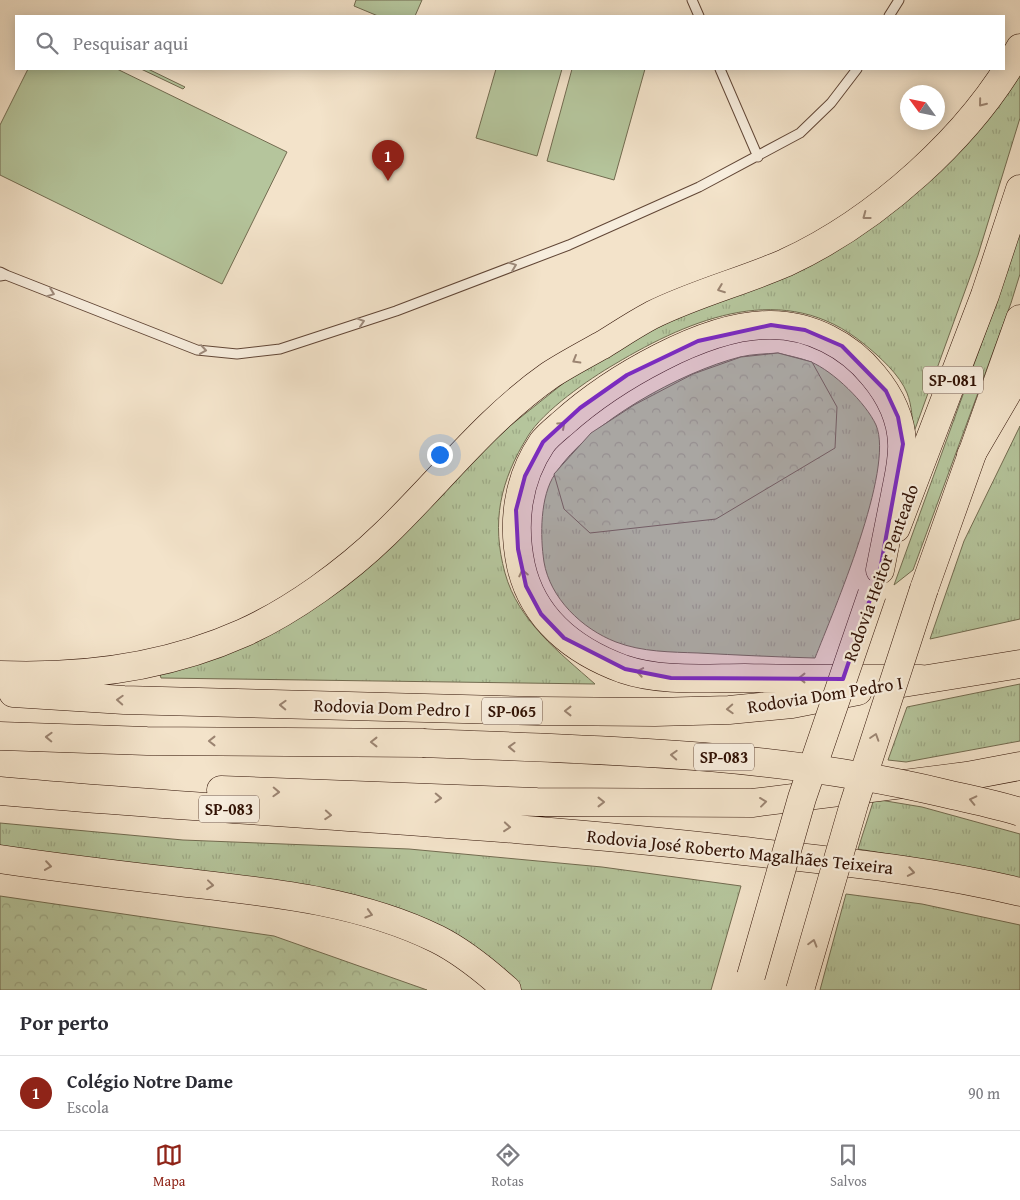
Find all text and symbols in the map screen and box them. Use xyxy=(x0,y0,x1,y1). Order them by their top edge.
search box xyxy=(15,15,1005,70)
icon: search xyxy=(33,29,61,57)
text: Pesquisar aqui xyxy=(73,29,188,57)
north arrow xyxy=(900,85,945,130)
one-way arrow xyxy=(978,97,987,106)
pin: 1 xyxy=(372,140,404,181)
one-way arrow xyxy=(862,210,872,219)
one-way arrow xyxy=(509,262,517,272)
one-way arrow xyxy=(718,283,726,293)
one-way arrow xyxy=(47,287,55,297)
one-way arrow xyxy=(356,318,365,328)
one-way arrow xyxy=(200,344,208,355)
one-way arrow xyxy=(573,354,582,364)
road number: SP-081 xyxy=(923,366,983,394)
one-way arrow xyxy=(556,422,565,431)
your location xyxy=(427,442,453,468)
street label: Rodovia Heitor Penteado xyxy=(836,480,925,665)
one-way arrow xyxy=(518,568,529,577)
one-way arrow xyxy=(635,667,644,678)
street label: Rodovia Dom Pedro I xyxy=(745,669,904,720)
one-way arrow xyxy=(798,673,806,684)
street label: Rodovia Dom Pedro I xyxy=(313,691,471,724)
one-way arrow xyxy=(116,695,124,706)
road number: SP-065 xyxy=(482,698,542,724)
one-way arrow xyxy=(278,699,286,710)
one-way arrow xyxy=(726,704,734,715)
one-way arrow xyxy=(563,706,571,716)
one-way arrow xyxy=(45,732,53,743)
one-way arrow xyxy=(870,734,880,742)
one-way arrow xyxy=(207,736,215,746)
one-way arrow xyxy=(370,737,378,748)
one-way arrow xyxy=(508,741,516,752)
road number: SP-083 xyxy=(694,744,754,770)
one-way arrow xyxy=(670,749,678,760)
one-way arrow xyxy=(272,787,280,797)
one-way arrow xyxy=(435,793,443,804)
one-way arrow xyxy=(968,795,977,806)
road number: SP-083 xyxy=(199,796,259,822)
one-way arrow xyxy=(598,797,605,807)
one-way arrow xyxy=(759,797,767,808)
one-way arrow xyxy=(324,810,332,821)
one-way arrow xyxy=(503,822,511,833)
street label: Rodovia José Roberto Magalhães Teixeira xyxy=(585,822,895,881)
one-way arrow xyxy=(45,860,53,871)
one-way arrow xyxy=(907,866,916,876)
one-way arrow xyxy=(206,879,214,890)
one-way arrow xyxy=(365,908,373,918)
one-way arrow xyxy=(808,940,818,948)
text: Por perto xyxy=(20,1007,109,1038)
text: Colégio Notre Dame xyxy=(67,1067,233,1095)
text: 1 xyxy=(32,1081,40,1105)
text: 90 m xyxy=(968,1081,1000,1105)
text: Escola xyxy=(67,1095,109,1119)
tab: Mapa xyxy=(153,1141,185,1191)
tab: Rotas xyxy=(492,1141,524,1191)
tab: Salvos xyxy=(830,1141,867,1191)

